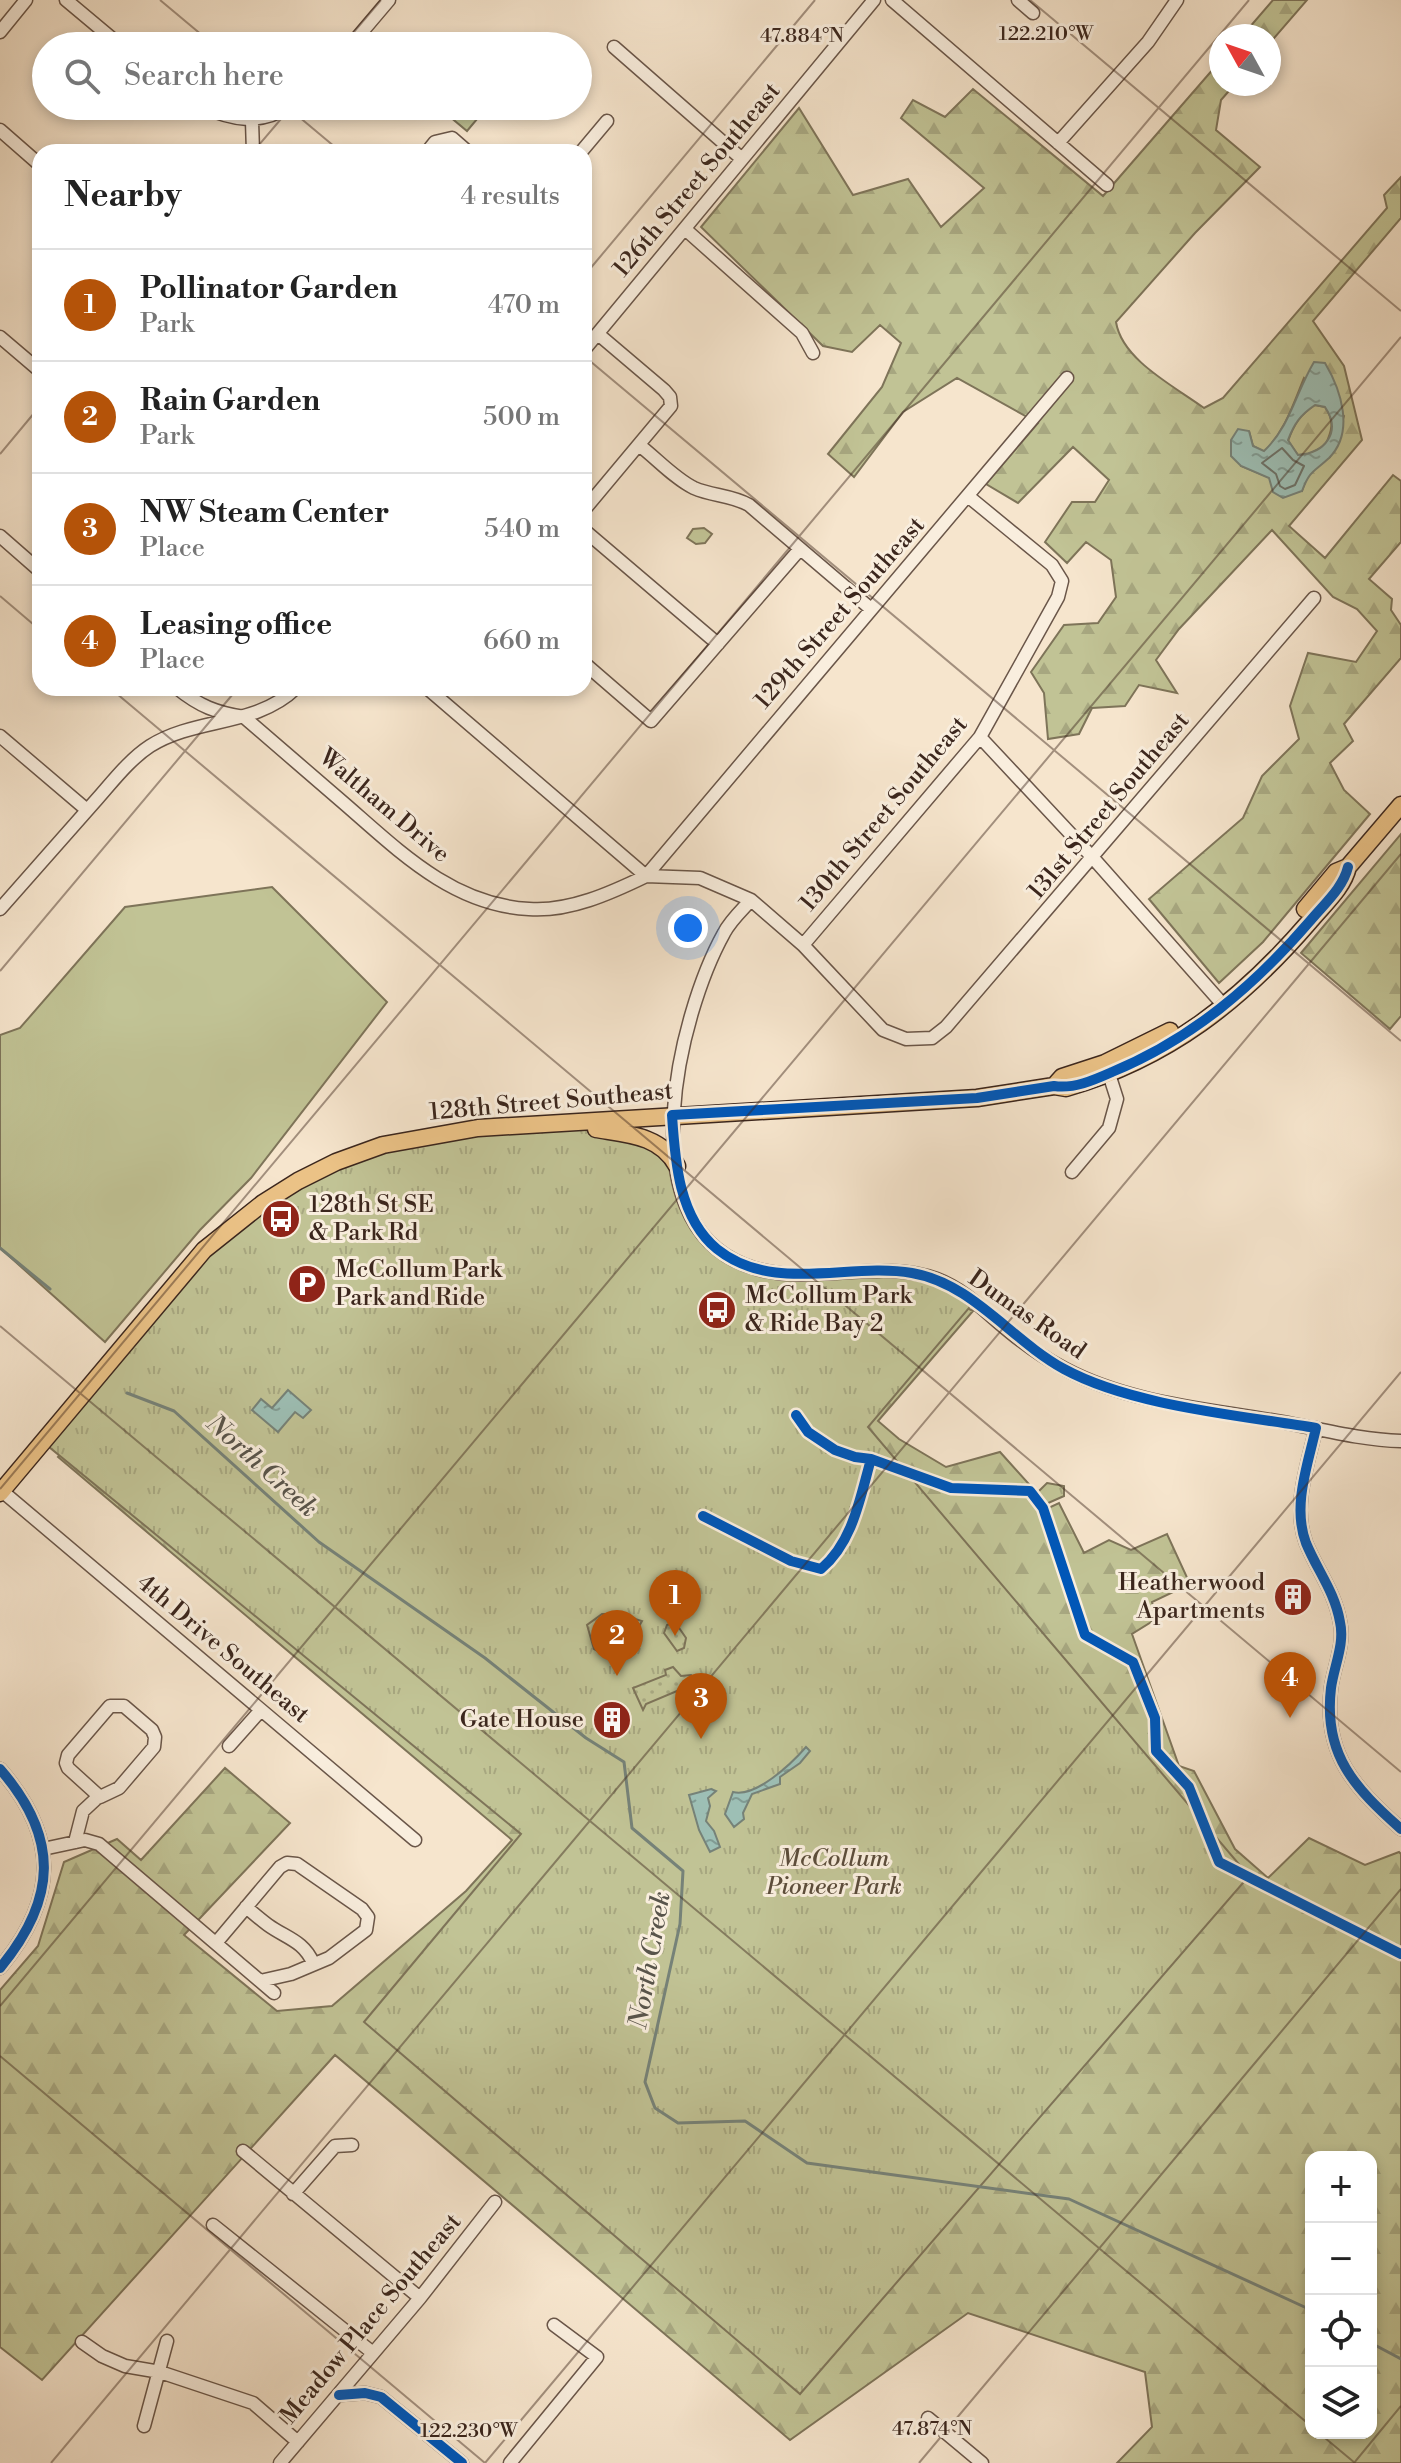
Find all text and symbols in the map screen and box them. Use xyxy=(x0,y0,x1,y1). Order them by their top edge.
text: 122.210°W xyxy=(999,22,1094,47)
text: 47.884°N xyxy=(760,24,844,49)
north arrow xyxy=(1209,24,1281,96)
search box xyxy=(32,32,592,120)
icon: search xyxy=(60,54,104,98)
text: Search here xyxy=(124,57,284,95)
street label: 126th Street Southeast xyxy=(607,76,787,283)
text: Nearby xyxy=(64,175,182,217)
text: 4 results xyxy=(461,180,560,212)
text: Pollinator Garden xyxy=(140,270,398,308)
text: 1 xyxy=(84,289,96,321)
text: 470 m xyxy=(488,289,560,321)
text: Park xyxy=(140,308,194,340)
text: Rain Garden xyxy=(140,382,320,420)
text: 2 xyxy=(82,401,98,433)
text: 500 m xyxy=(483,401,560,433)
text: Park xyxy=(140,420,194,452)
text: NW Steam Center xyxy=(140,494,389,532)
street label: 129th Street Southeast xyxy=(748,510,932,715)
text: 3 xyxy=(82,513,98,545)
text: 540 m xyxy=(484,513,560,545)
text: Place xyxy=(140,532,205,564)
text: Leasing office xyxy=(140,606,332,644)
text: 4 xyxy=(81,625,99,657)
text: 660 m xyxy=(483,625,560,657)
text: Place xyxy=(140,644,205,676)
street label: 131st Street Southeast xyxy=(1022,706,1196,906)
street label: 130th Street Southeast xyxy=(794,710,975,918)
street label: Waltham Drive xyxy=(312,742,456,869)
your location xyxy=(668,908,708,948)
street label: 128th Street Southeast xyxy=(428,1076,675,1128)
place label: 128th St SE & Park Rd xyxy=(309,1190,434,1248)
bus stop icon: 128th St SE & Park Rd xyxy=(260,1198,302,1240)
place label: McCollum Park Park and Ride xyxy=(335,1255,504,1313)
parking icon: McCollum Park Park and Ride xyxy=(286,1263,328,1305)
street label: Dumas Road xyxy=(962,1264,1092,1367)
place label: McCollum Park & Ride Bay 2 xyxy=(745,1281,914,1339)
bus stop icon: McCollum Park & Ride Bay 2 xyxy=(696,1289,738,1331)
water label: North Creek xyxy=(199,1407,324,1524)
street label: 4th Drive Southeast xyxy=(131,1568,316,1730)
place label: Heatherwood Apartments xyxy=(1118,1568,1265,1626)
pin: 1 xyxy=(649,1570,701,1636)
building icon: Heatherwood Apartments xyxy=(1272,1576,1314,1618)
pin: 2 xyxy=(591,1610,643,1676)
pin: 4 xyxy=(1264,1652,1316,1718)
pin: 3 xyxy=(675,1673,727,1739)
building icon: Gate House xyxy=(591,1699,633,1741)
place label: Gate House xyxy=(460,1705,584,1735)
park label: McCollum Pioneer Park xyxy=(765,1844,902,1902)
water label: North Creek xyxy=(622,1889,678,2032)
map controls xyxy=(1305,2151,1377,2439)
button: + xyxy=(1305,2151,1377,2223)
street label: Meadow Place Southeast xyxy=(274,2207,468,2431)
button: − xyxy=(1305,2223,1377,2295)
button: locate xyxy=(1305,2295,1377,2367)
button: layers xyxy=(1305,2367,1377,2439)
text: 47.874°N xyxy=(892,2417,972,2442)
text: 122.230°W xyxy=(420,2419,519,2444)

